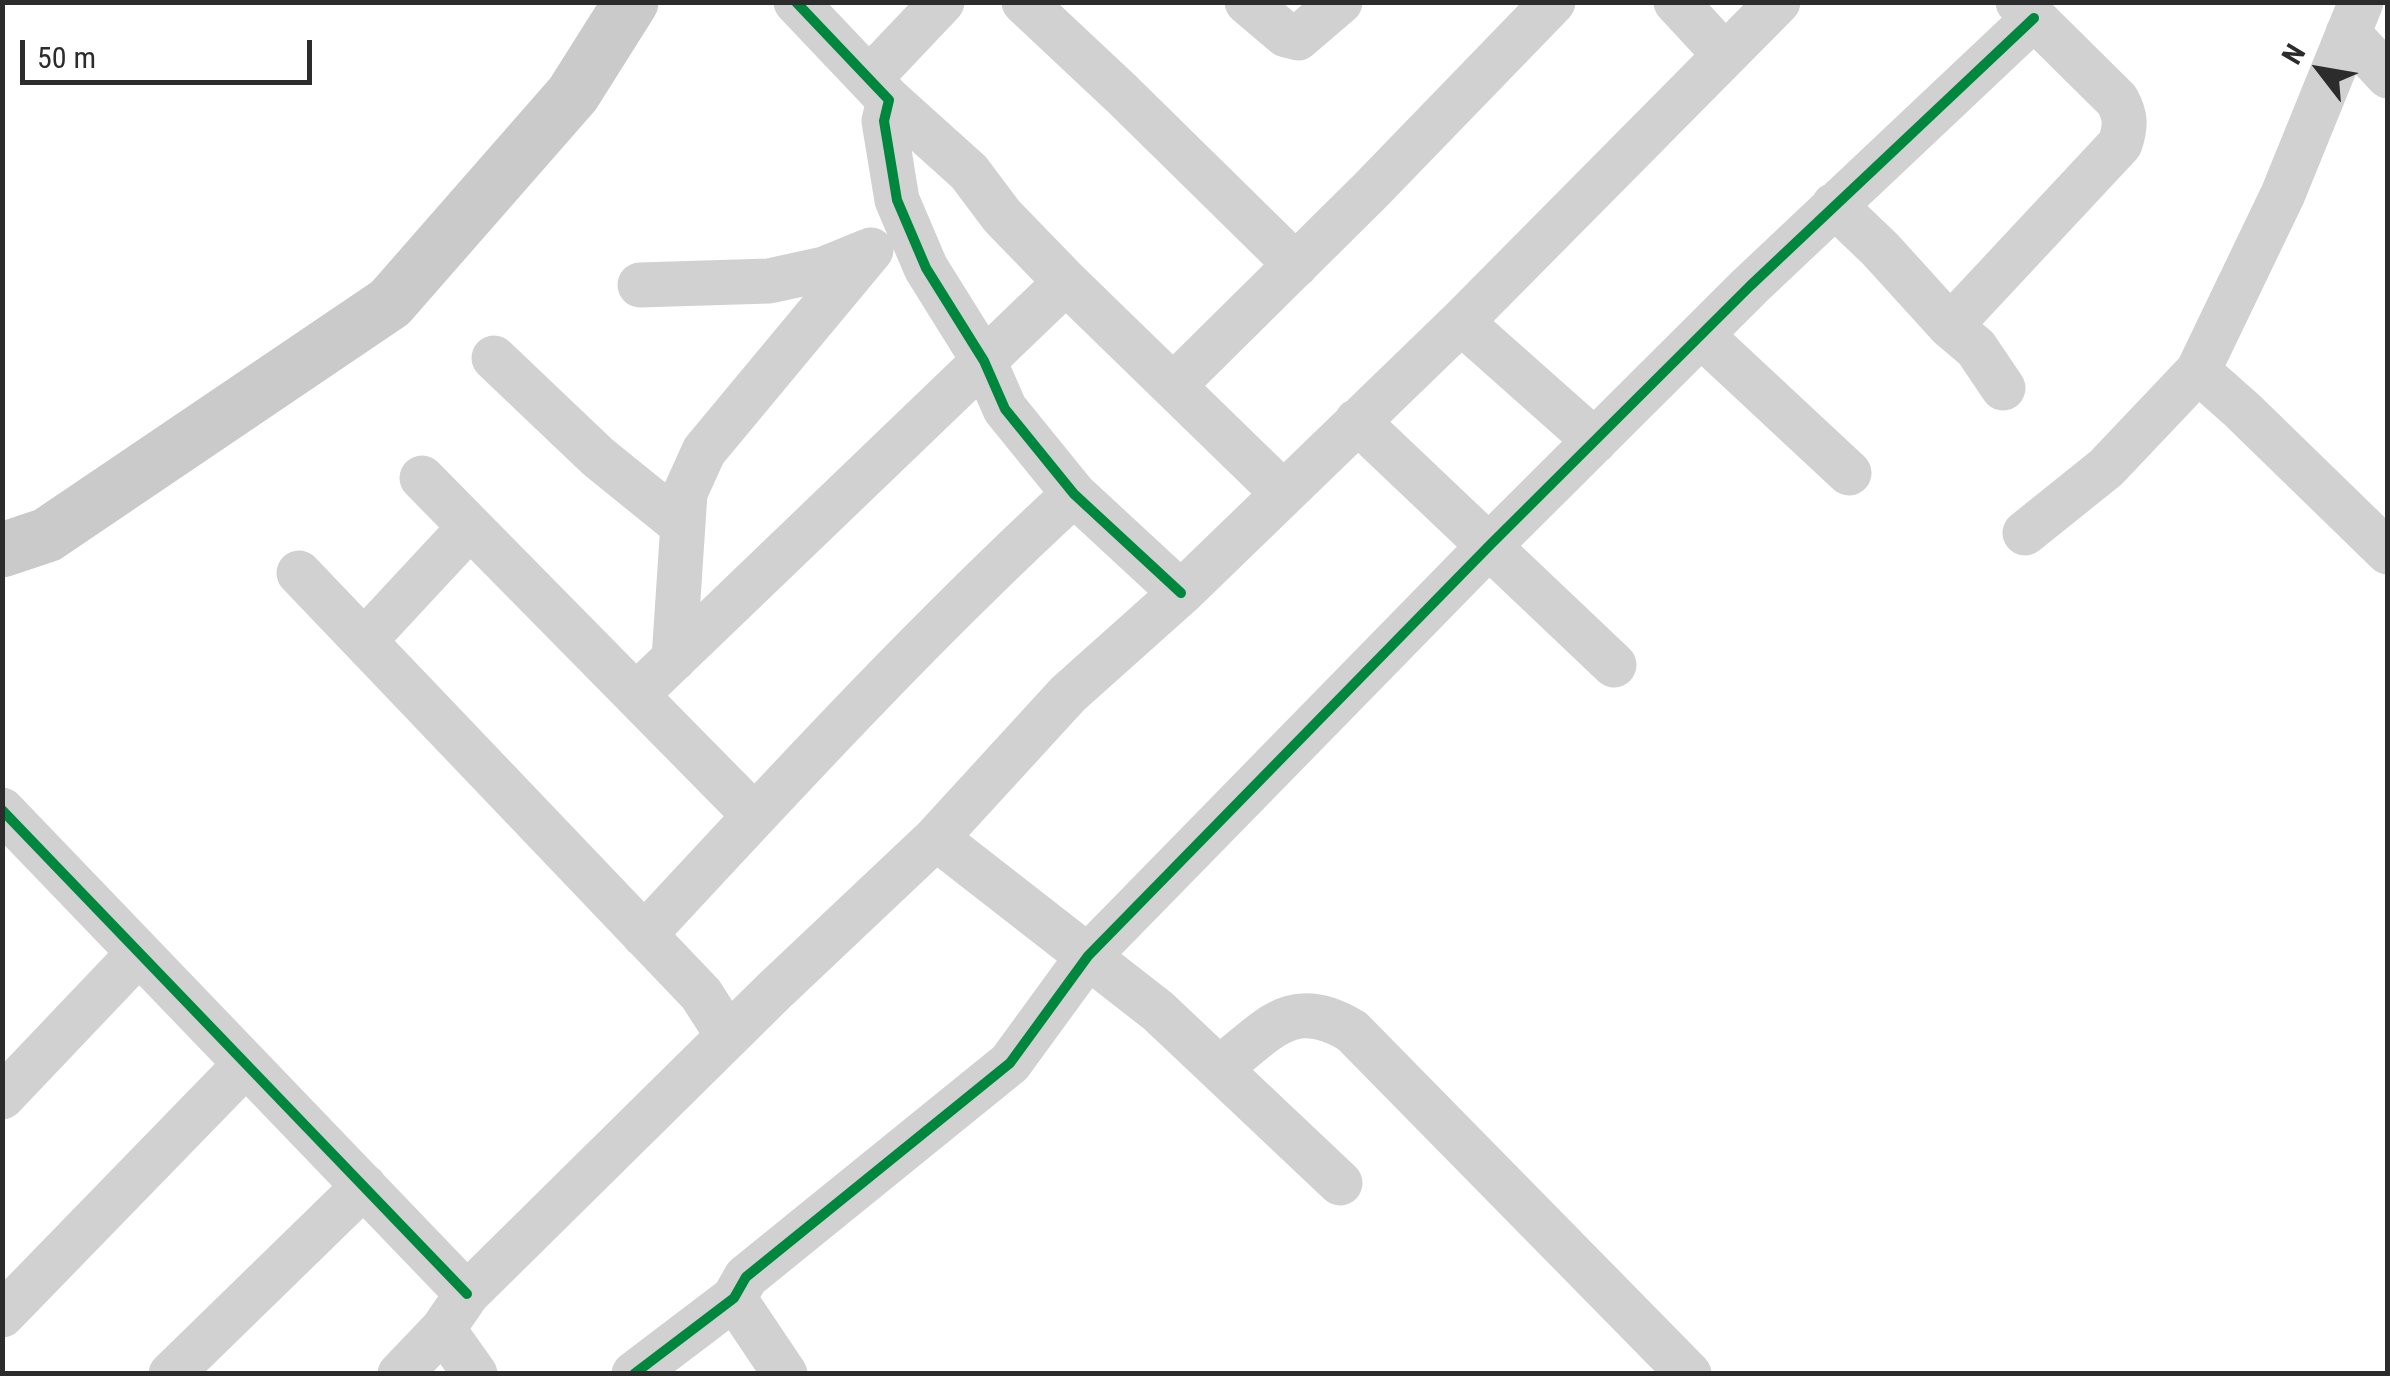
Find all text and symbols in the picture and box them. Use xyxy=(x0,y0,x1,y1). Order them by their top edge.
scale bar xyxy=(25,20,318,82)
north arrow xyxy=(2270,20,2370,120)
text: N xyxy=(2275,38,2312,70)
text: 50 m xyxy=(37,40,96,75)

